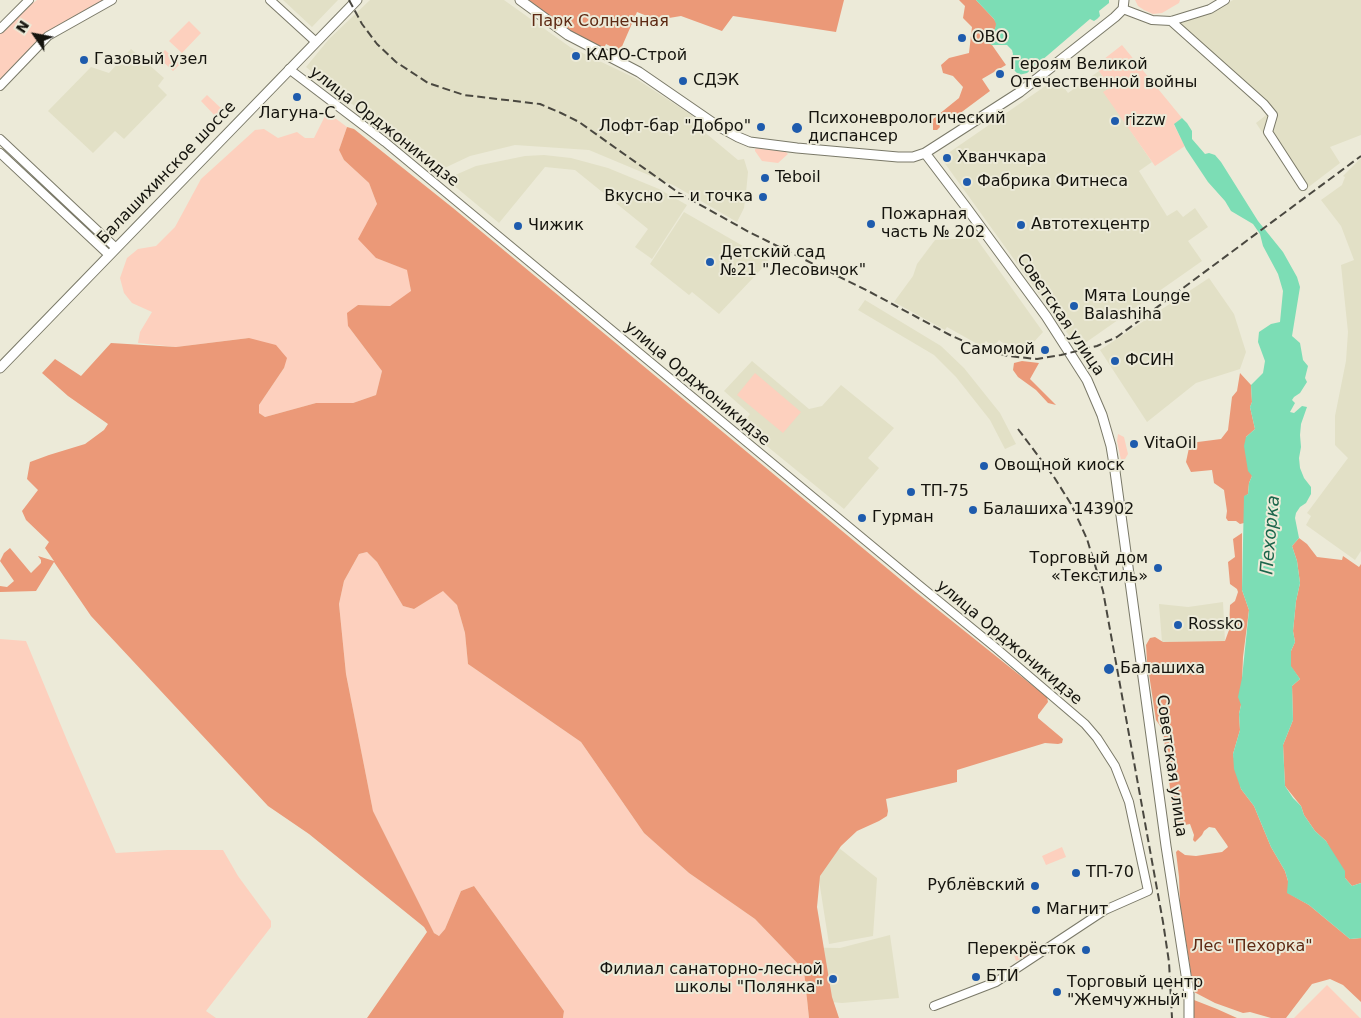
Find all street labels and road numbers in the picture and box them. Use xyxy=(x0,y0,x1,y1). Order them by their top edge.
street label: улица Орджоникидзе xyxy=(306,63,462,191)
street label: Балашихинское шоссе xyxy=(94,98,240,248)
street label: Советская улица xyxy=(1012,250,1108,380)
street label: улица Орджоникидзе xyxy=(620,317,774,451)
street label: улица Орджоникидзе xyxy=(932,576,1086,710)
street label: Советская улица xyxy=(1152,694,1190,838)

